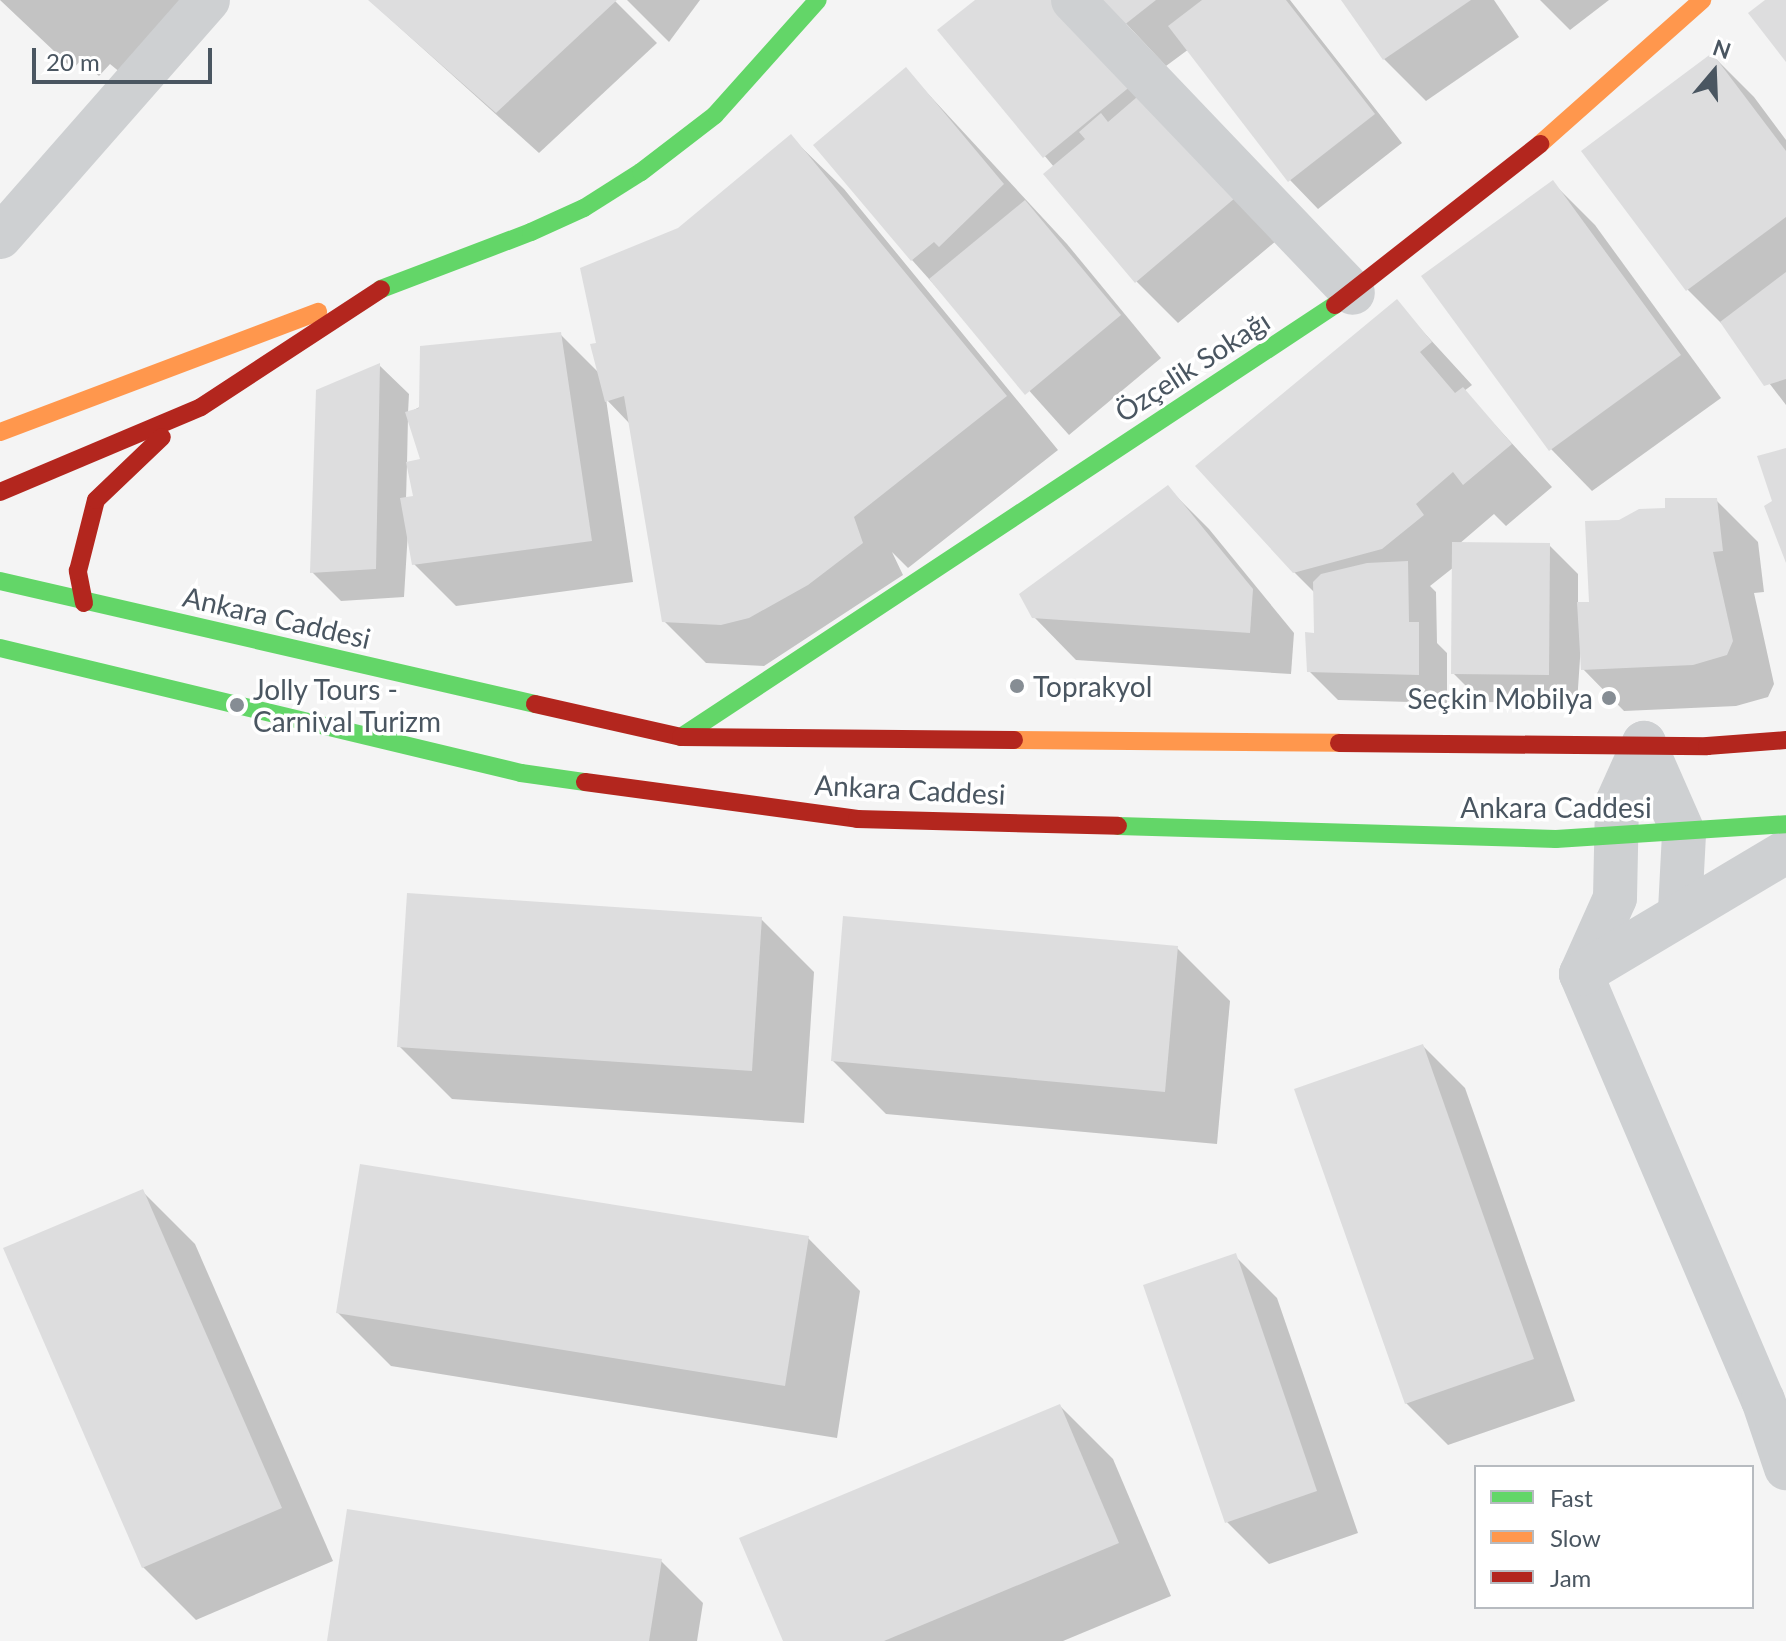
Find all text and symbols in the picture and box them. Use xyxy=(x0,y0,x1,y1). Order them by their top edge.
scale bar xyxy=(36,32,216,82)
north arrow xyxy=(1674,32,1754,112)
text: N xyxy=(1710,33,1734,64)
text: 20 m xyxy=(46,47,100,76)
street label: Özçelik Sokağı xyxy=(1108,304,1276,428)
street label: Ankara Caddesi xyxy=(180,579,374,655)
place label: Toprakyol xyxy=(1033,669,1152,703)
place label: Jolly Tours - Carnival Turizm xyxy=(253,672,442,738)
marker: Toprakyol xyxy=(1008,677,1026,695)
place label: Seçkin Mobilya xyxy=(1407,681,1593,715)
marker: Seçkin Mobilya xyxy=(1600,689,1618,707)
marker: Jolly Tours - Carnival Turizm xyxy=(228,696,246,714)
street label: Ankara Caddesi xyxy=(814,767,1006,811)
street label: Ankara Caddesi xyxy=(1460,790,1652,824)
legend xyxy=(1474,1465,1754,1609)
text: Fast xyxy=(1550,1483,1593,1512)
text: Slow xyxy=(1550,1523,1601,1552)
text: Jam xyxy=(1550,1563,1591,1592)

